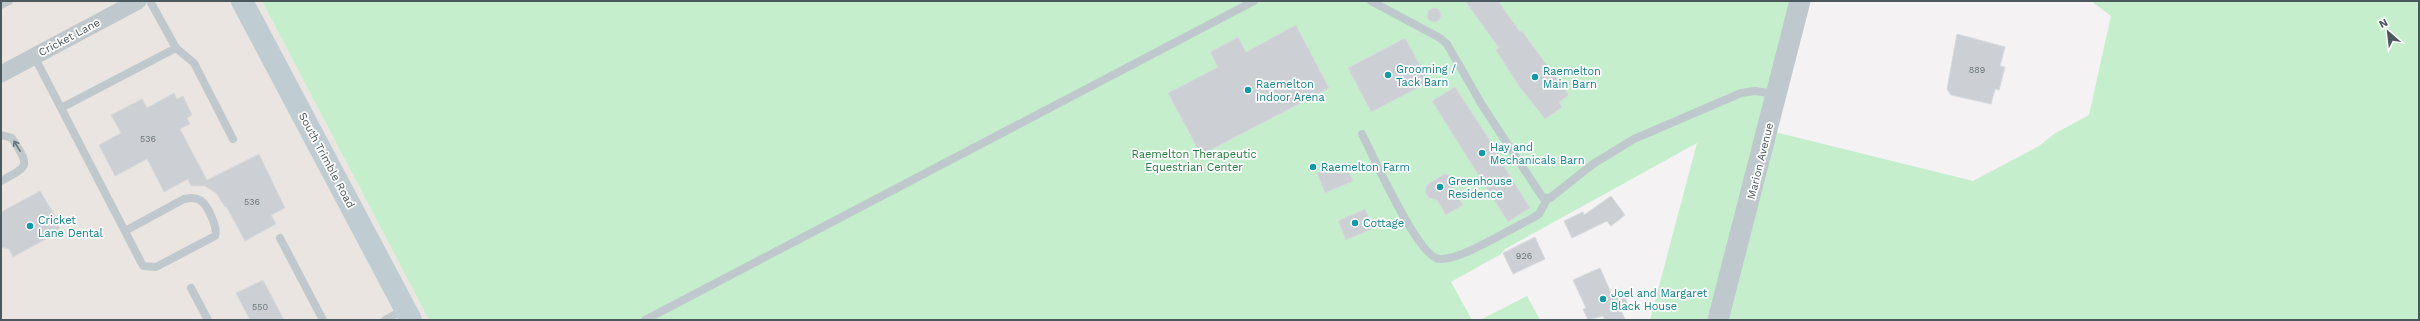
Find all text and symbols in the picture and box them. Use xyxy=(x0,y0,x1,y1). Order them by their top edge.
north arrow xyxy=(2368,12,2408,52)
street label: Cricket Lane xyxy=(36,16,102,59)
text: N xyxy=(2377,16,2390,31)
place label: Grooming / Tack Barn xyxy=(1396,63,1456,89)
place label: Raemelton Main Barn xyxy=(1543,65,1601,91)
house number: 889 xyxy=(1969,65,1985,75)
marker: Grooming / Tack Barn xyxy=(1383,70,1393,80)
marker: Raemelton Main Barn xyxy=(1530,72,1540,82)
place label: Raemelton Indoor Arena xyxy=(1256,78,1325,104)
marker: Raemelton Indoor Arena xyxy=(1243,85,1253,95)
street label: South Trimble Road xyxy=(296,110,357,210)
street label: Marion Avenue xyxy=(1745,121,1776,201)
house number: 536 xyxy=(140,134,156,144)
one-way arrow xyxy=(13,140,21,152)
place label: Hay and Mechanicals Barn xyxy=(1490,141,1585,167)
park label: Raemelton Therapeutic Equestrian Center xyxy=(1131,148,1257,174)
marker: Hay and Mechanicals Barn xyxy=(1477,148,1487,158)
place label: Raemelton Farm xyxy=(1321,161,1410,174)
marker: Raemelton Farm xyxy=(1308,162,1318,172)
place label: Greenhouse Residence xyxy=(1448,175,1512,201)
marker: Greenhouse Residence xyxy=(1435,182,1445,192)
house number: 536 xyxy=(244,197,260,207)
place label: Cricket Lane Dental xyxy=(38,214,104,240)
place label: Cottage xyxy=(1363,217,1404,230)
marker: Cottage xyxy=(1350,218,1360,228)
marker: Cricket Lane Dental xyxy=(25,221,35,231)
house number: 926 xyxy=(1516,251,1532,261)
place label: Joel and Margaret Black House xyxy=(1611,287,1708,313)
marker: Joel and Margaret Black House xyxy=(1598,294,1608,304)
house number: 550 xyxy=(252,302,268,312)

